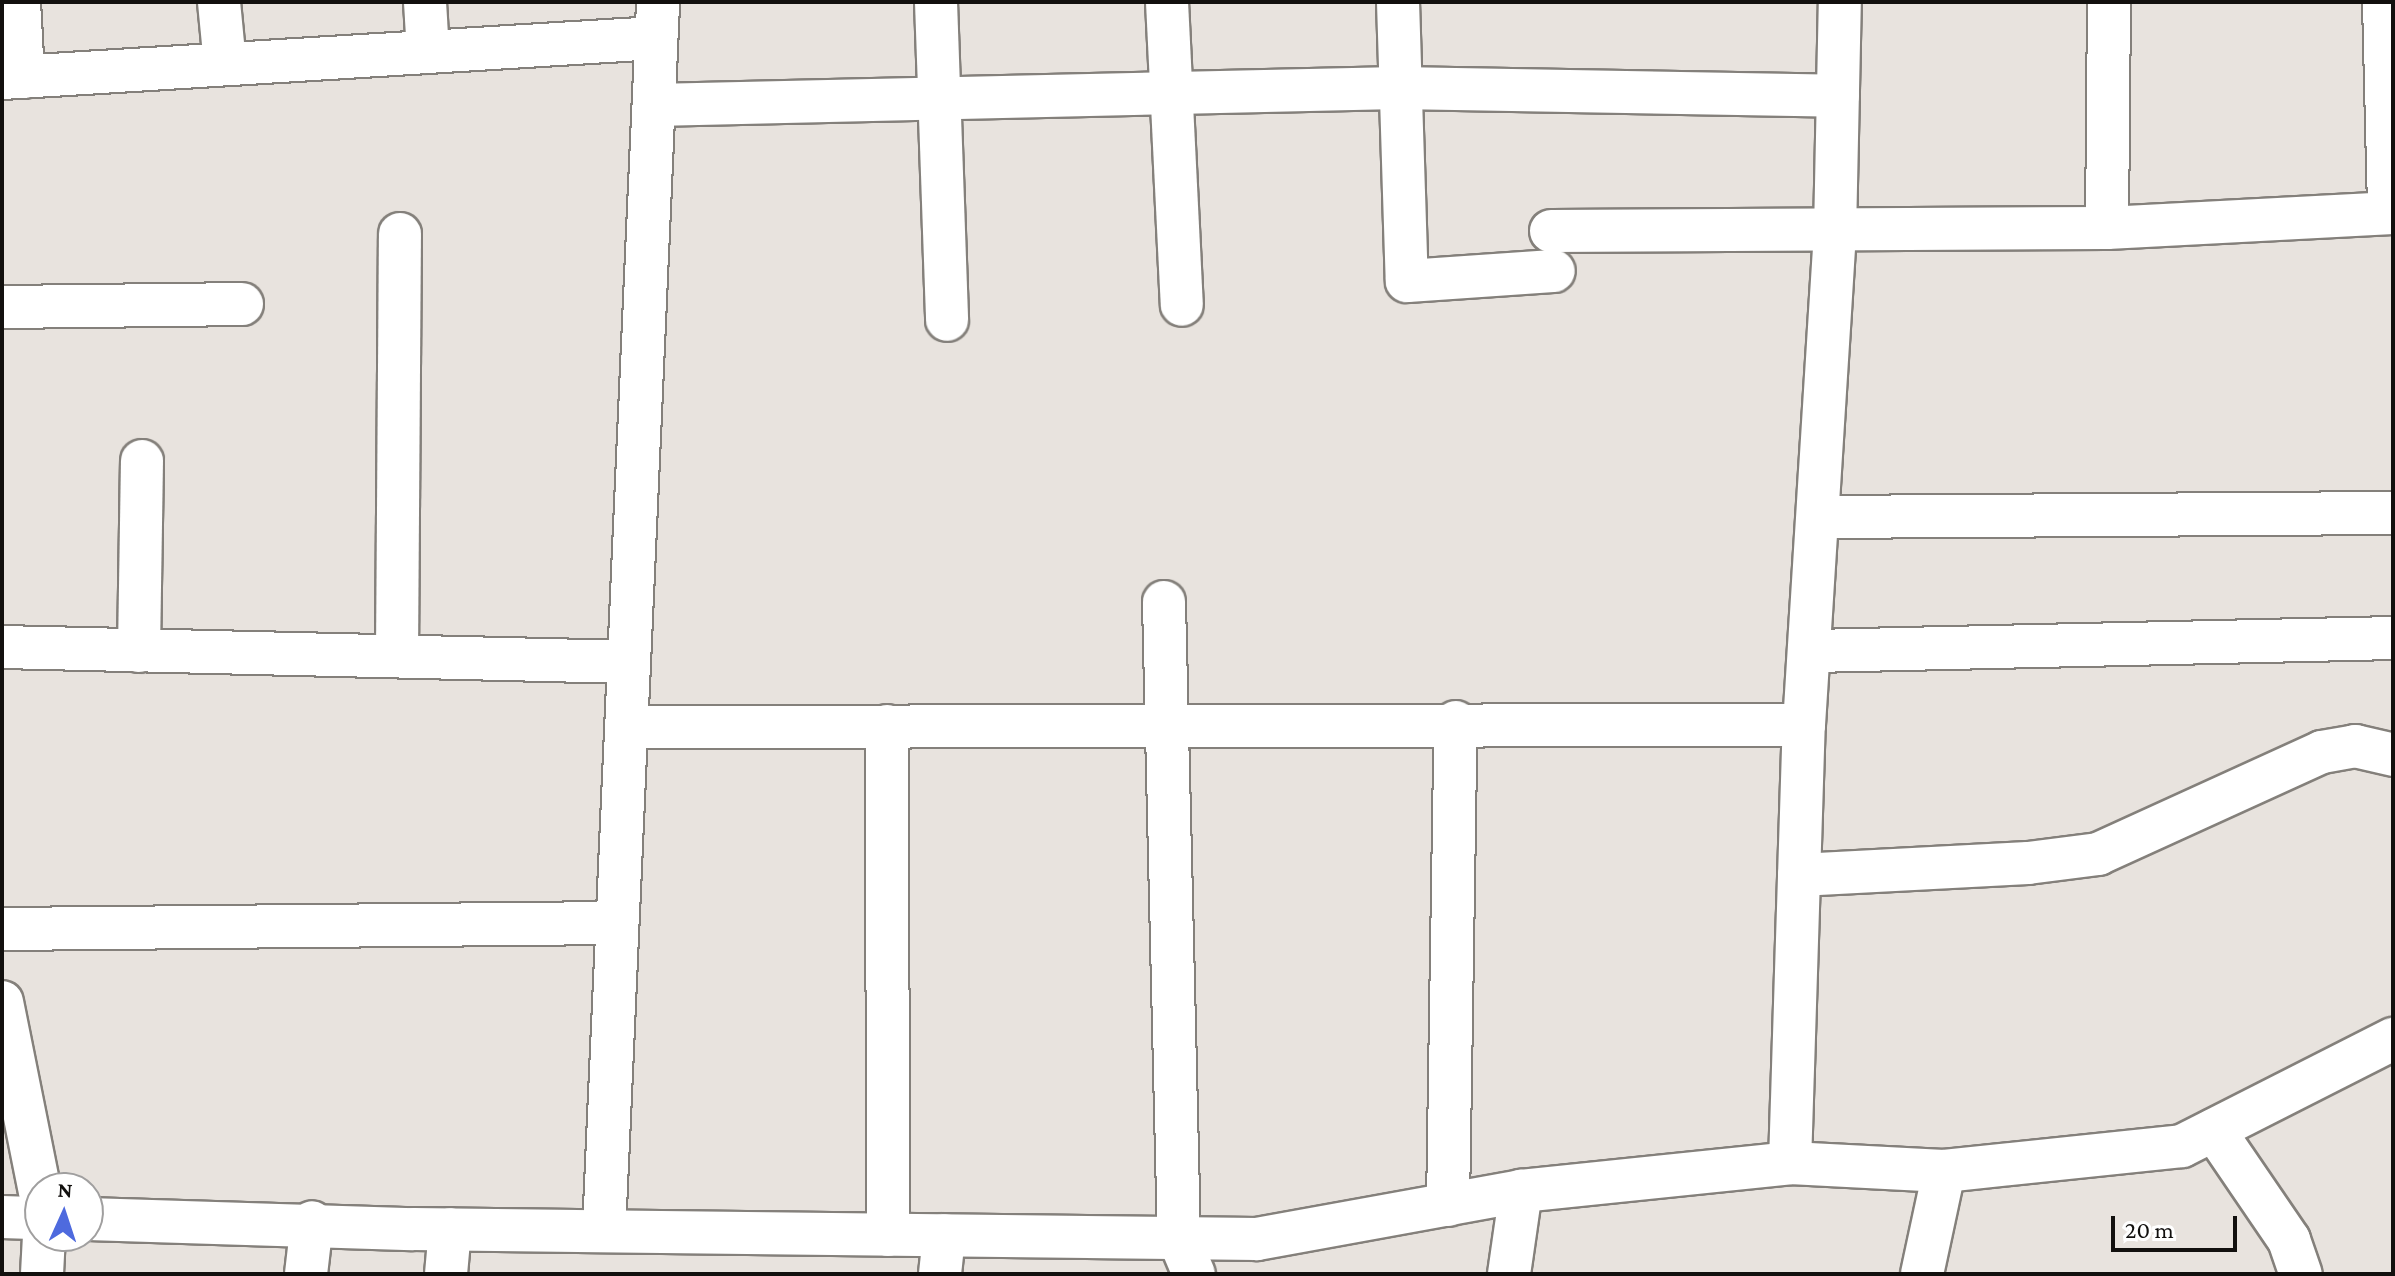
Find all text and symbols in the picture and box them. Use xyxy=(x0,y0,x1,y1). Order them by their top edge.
north arrow xyxy=(24,1172,104,1252)
text: N xyxy=(57,1177,73,1202)
scale bar xyxy=(2115,1200,2241,1250)
text: 20 m xyxy=(2125,1216,2174,1243)

